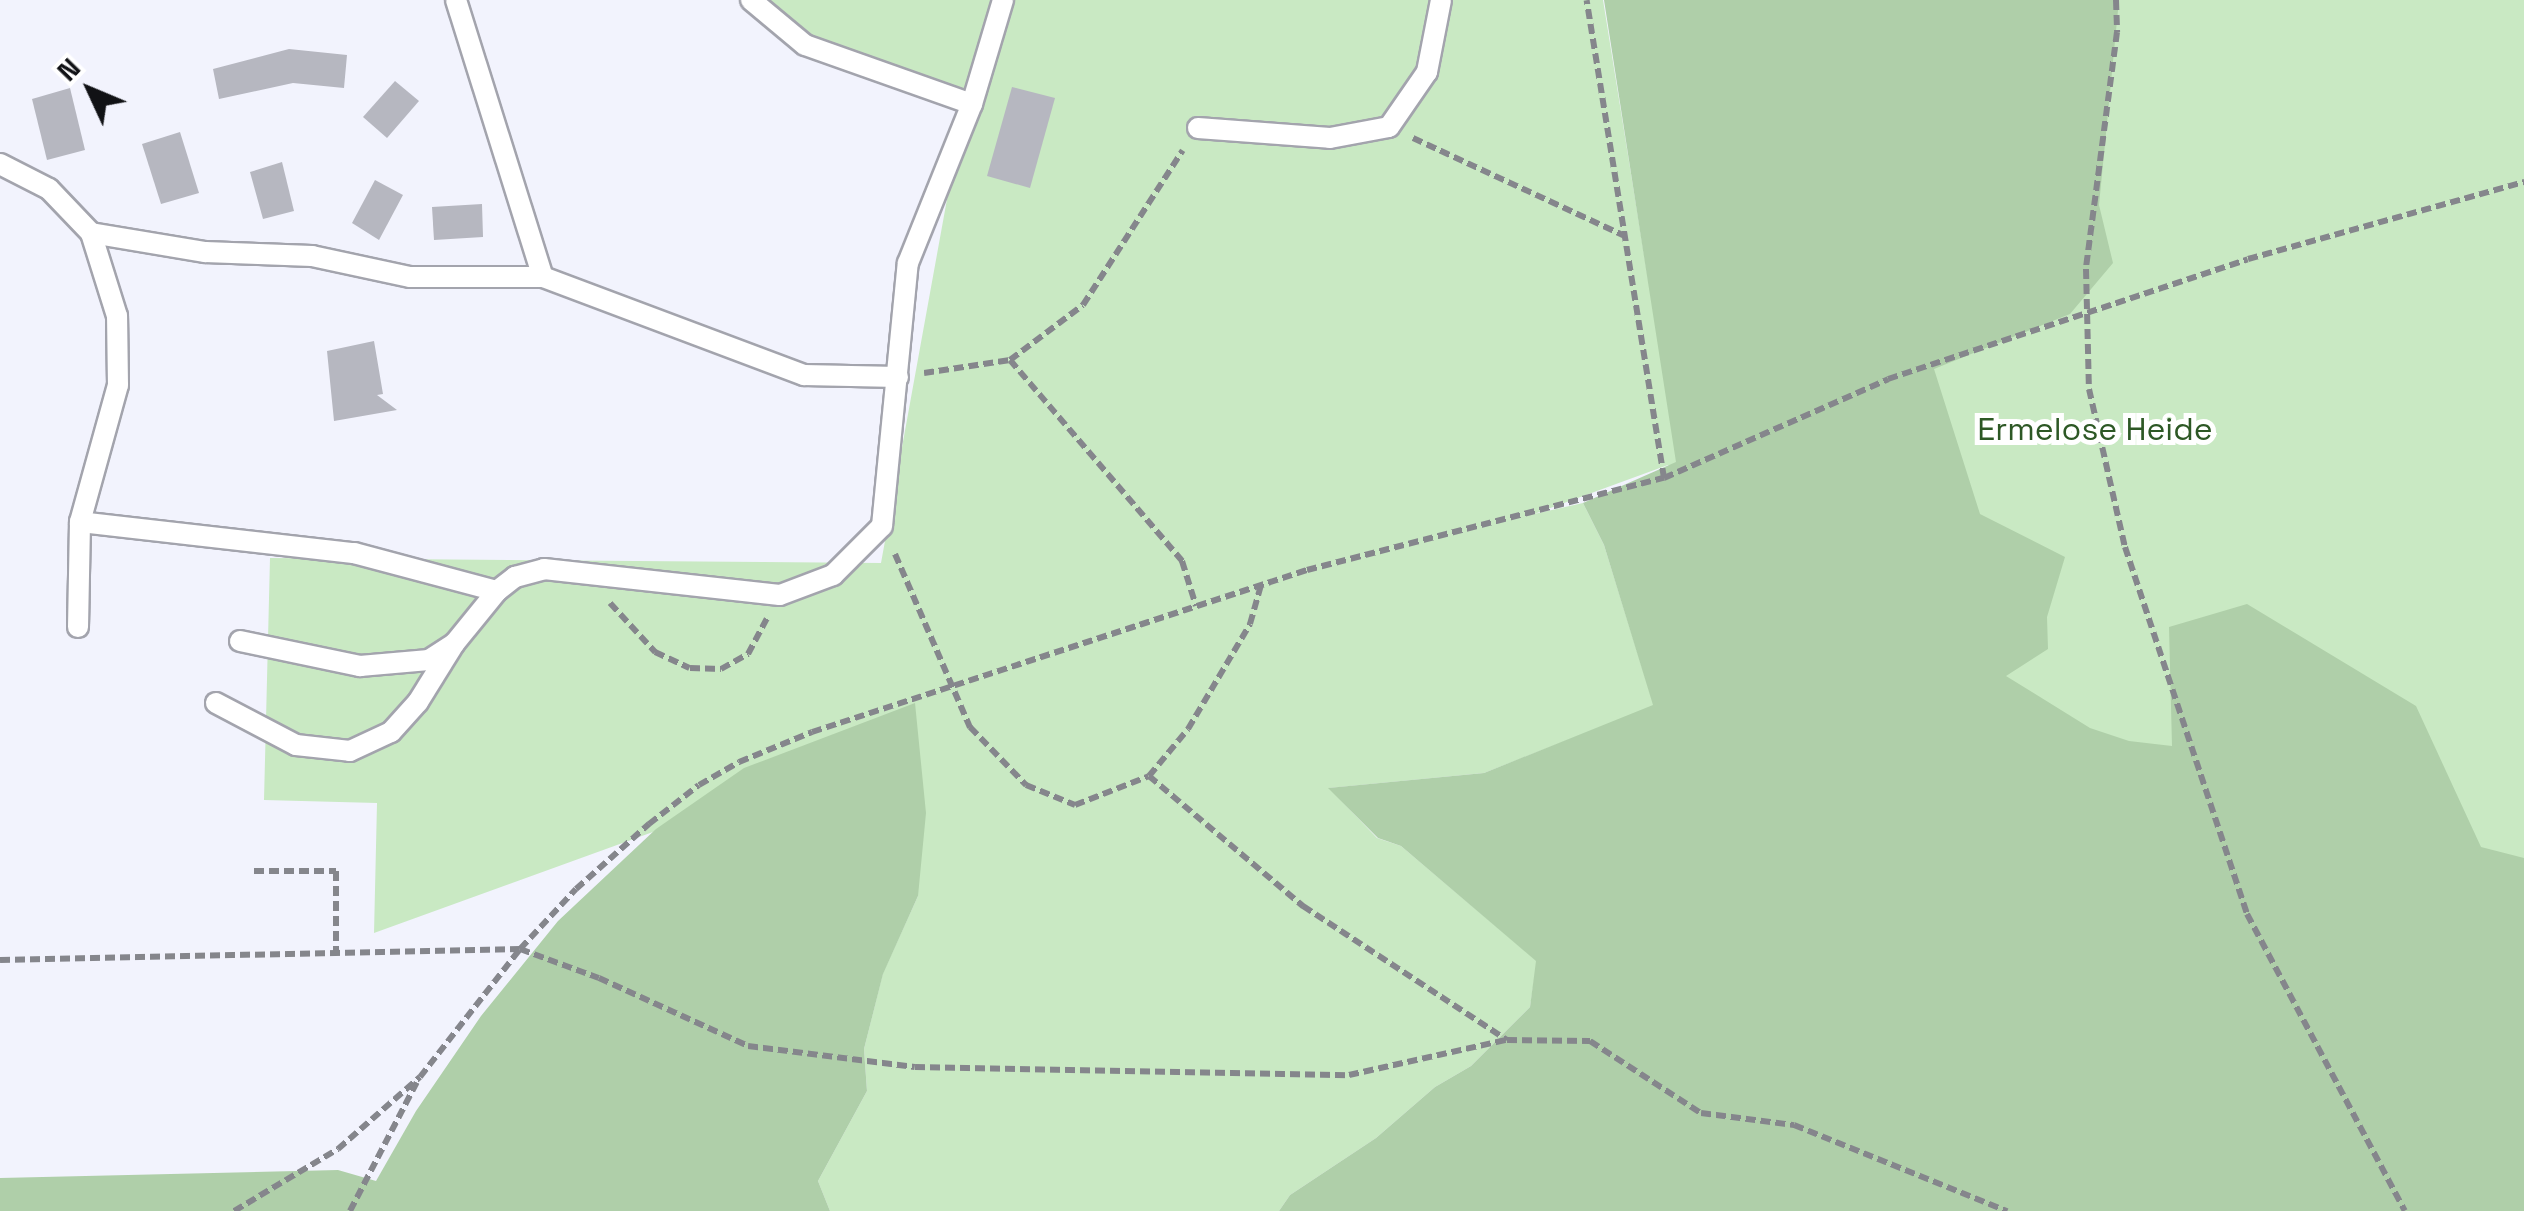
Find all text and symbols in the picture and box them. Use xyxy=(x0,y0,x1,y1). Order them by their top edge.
north arrow xyxy=(40,40,140,140)
text: N xyxy=(49,50,88,88)
park label: Ermelose Heide xyxy=(1977,410,2213,448)

